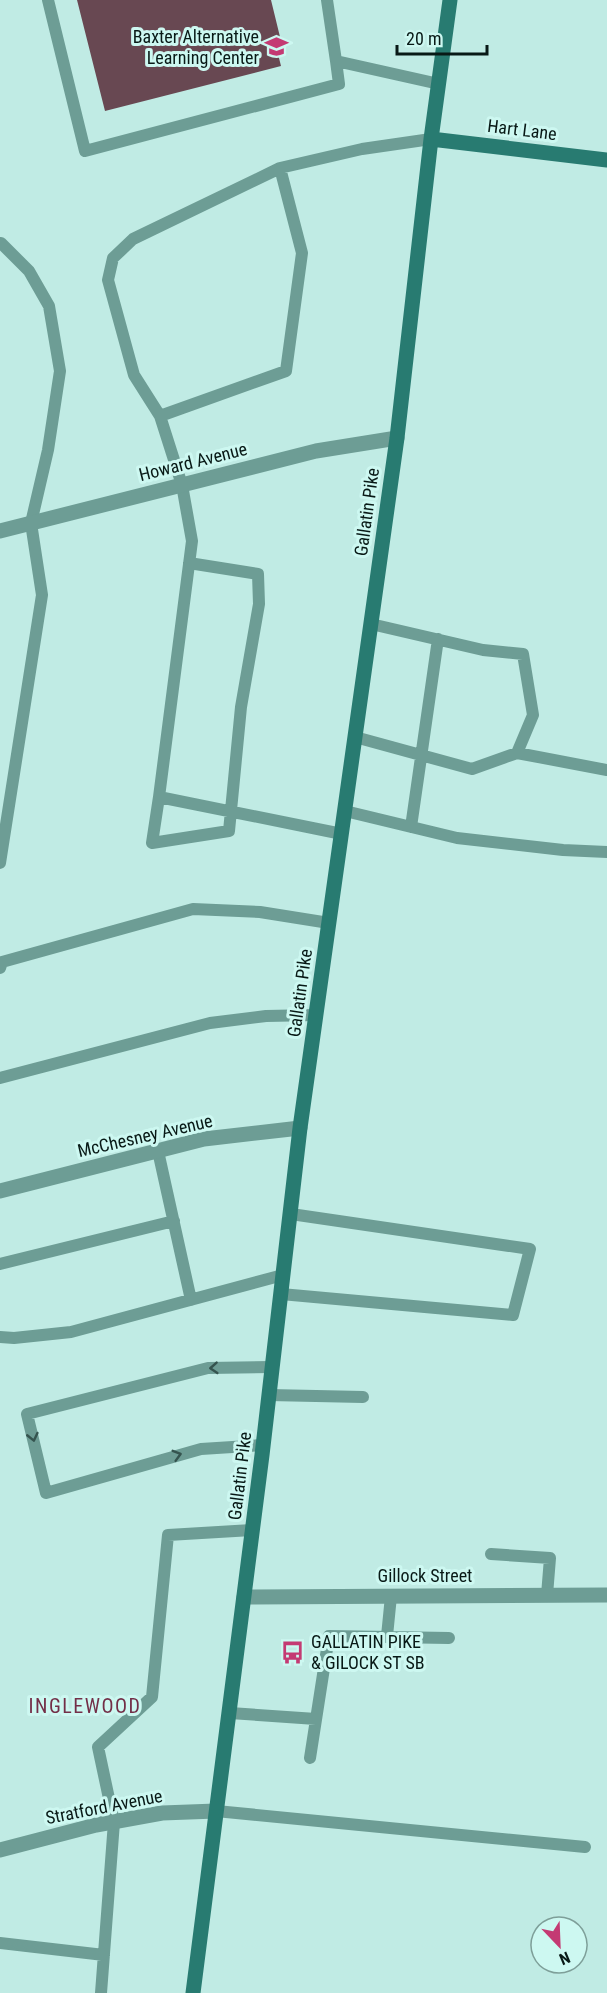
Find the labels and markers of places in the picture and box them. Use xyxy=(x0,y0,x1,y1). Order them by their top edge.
place label: Baxter Alternative Learning Center xyxy=(133,26,260,68)
school or university icon: Baxter Alternative Learning Center xyxy=(264,34,290,60)
place label: GALLATIN PIKE & GILOCK ST SB xyxy=(311,1631,425,1673)
bus stop icon: GALLATIN PIKE & GILOCK ST SB xyxy=(280,1639,306,1665)

